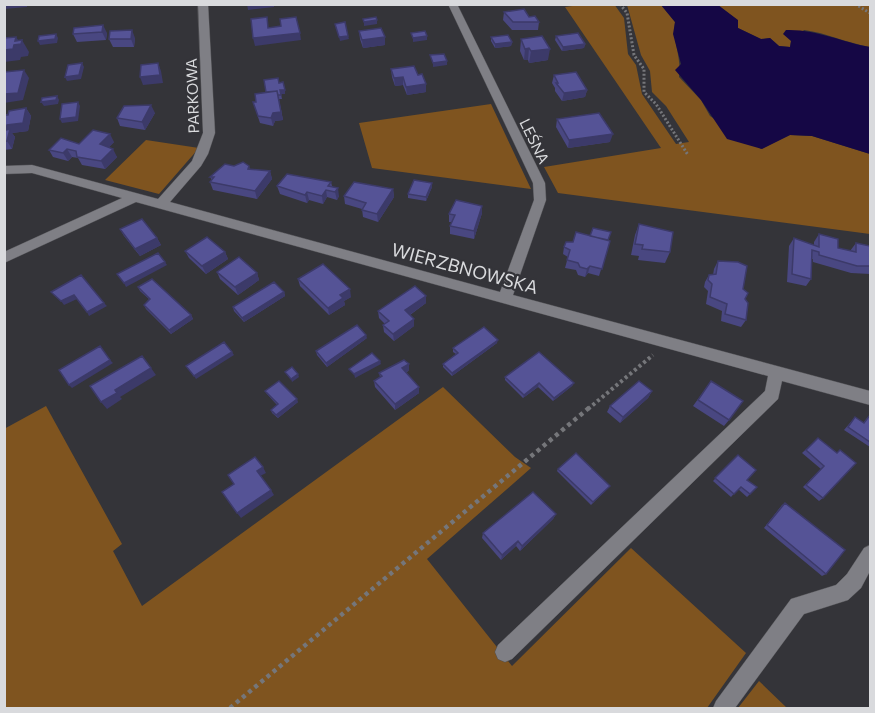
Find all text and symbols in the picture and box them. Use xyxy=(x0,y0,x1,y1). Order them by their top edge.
street label: PARKOWA xyxy=(182,58,202,134)
street label: LEŚNA xyxy=(516,115,554,166)
street label: WIERZBNOWSKA xyxy=(389,238,541,298)

